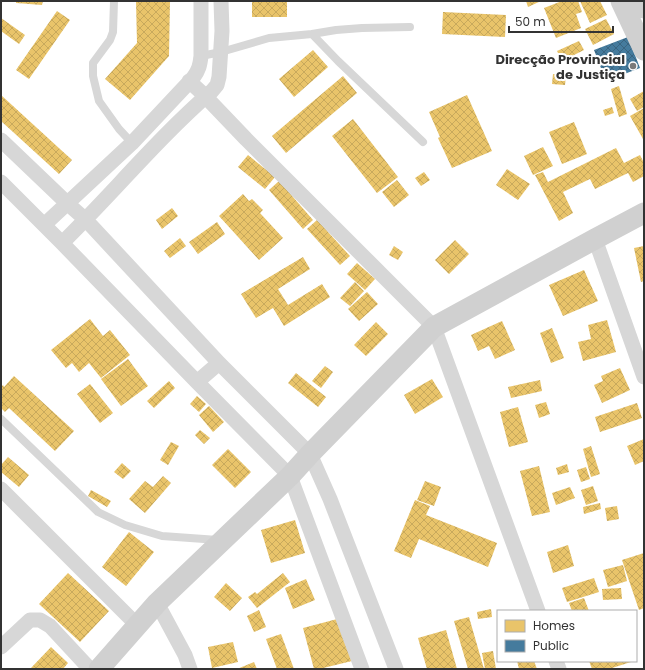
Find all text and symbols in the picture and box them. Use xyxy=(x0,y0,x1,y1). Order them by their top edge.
scale bar xyxy=(509,8,613,34)
text: 50 m xyxy=(515,13,546,30)
place label: Direcção Provincial de Justiça xyxy=(495,50,625,84)
marker: Direcção Provincial de Justiça xyxy=(628,61,638,71)
legend xyxy=(497,610,637,662)
text: Homes xyxy=(533,617,575,634)
text: Public xyxy=(533,637,569,654)

